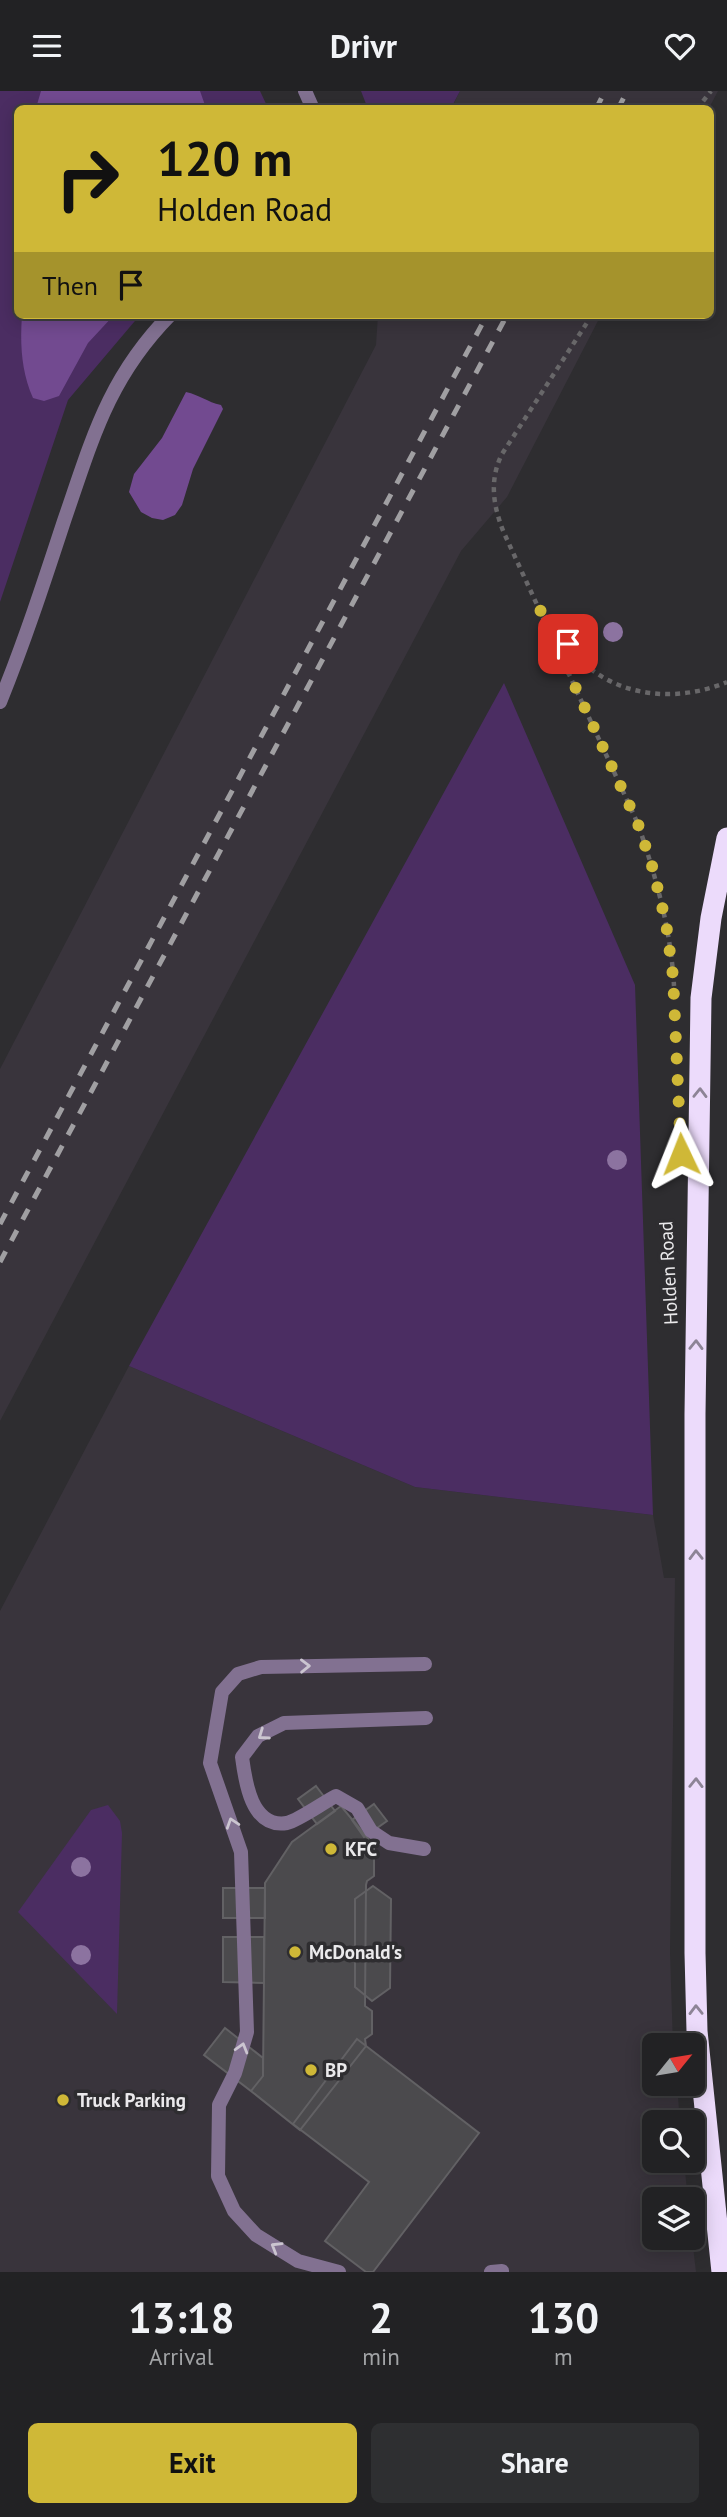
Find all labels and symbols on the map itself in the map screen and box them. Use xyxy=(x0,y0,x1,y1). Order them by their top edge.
pin xyxy=(538,614,598,674)
one-way arrow xyxy=(692,1088,708,1098)
position arrow xyxy=(644,1117,718,1191)
street label: Holden Road xyxy=(653,1220,683,1326)
one-way arrow xyxy=(688,1340,704,1350)
one-way arrow xyxy=(688,1550,703,1561)
one-way arrow xyxy=(300,1658,311,1674)
one-way arrow xyxy=(258,1727,271,1739)
one-way arrow xyxy=(688,1777,704,1788)
one-way arrow xyxy=(226,1817,240,1830)
place label: KFC xyxy=(345,1837,377,1861)
marker: KFC xyxy=(323,1841,339,1857)
place label: McDonald's xyxy=(309,1940,402,1964)
marker: McDonald's xyxy=(287,1944,303,1960)
one-way arrow xyxy=(688,2005,704,2015)
north arrow xyxy=(642,2033,705,2097)
one-way arrow xyxy=(234,2043,249,2055)
place label: BP xyxy=(325,2058,347,2082)
marker: BP xyxy=(303,2062,319,2078)
place label: Truck Parking xyxy=(77,2088,186,2112)
marker: Truck Parking xyxy=(55,2092,71,2108)
one-way arrow xyxy=(270,2243,283,2256)

